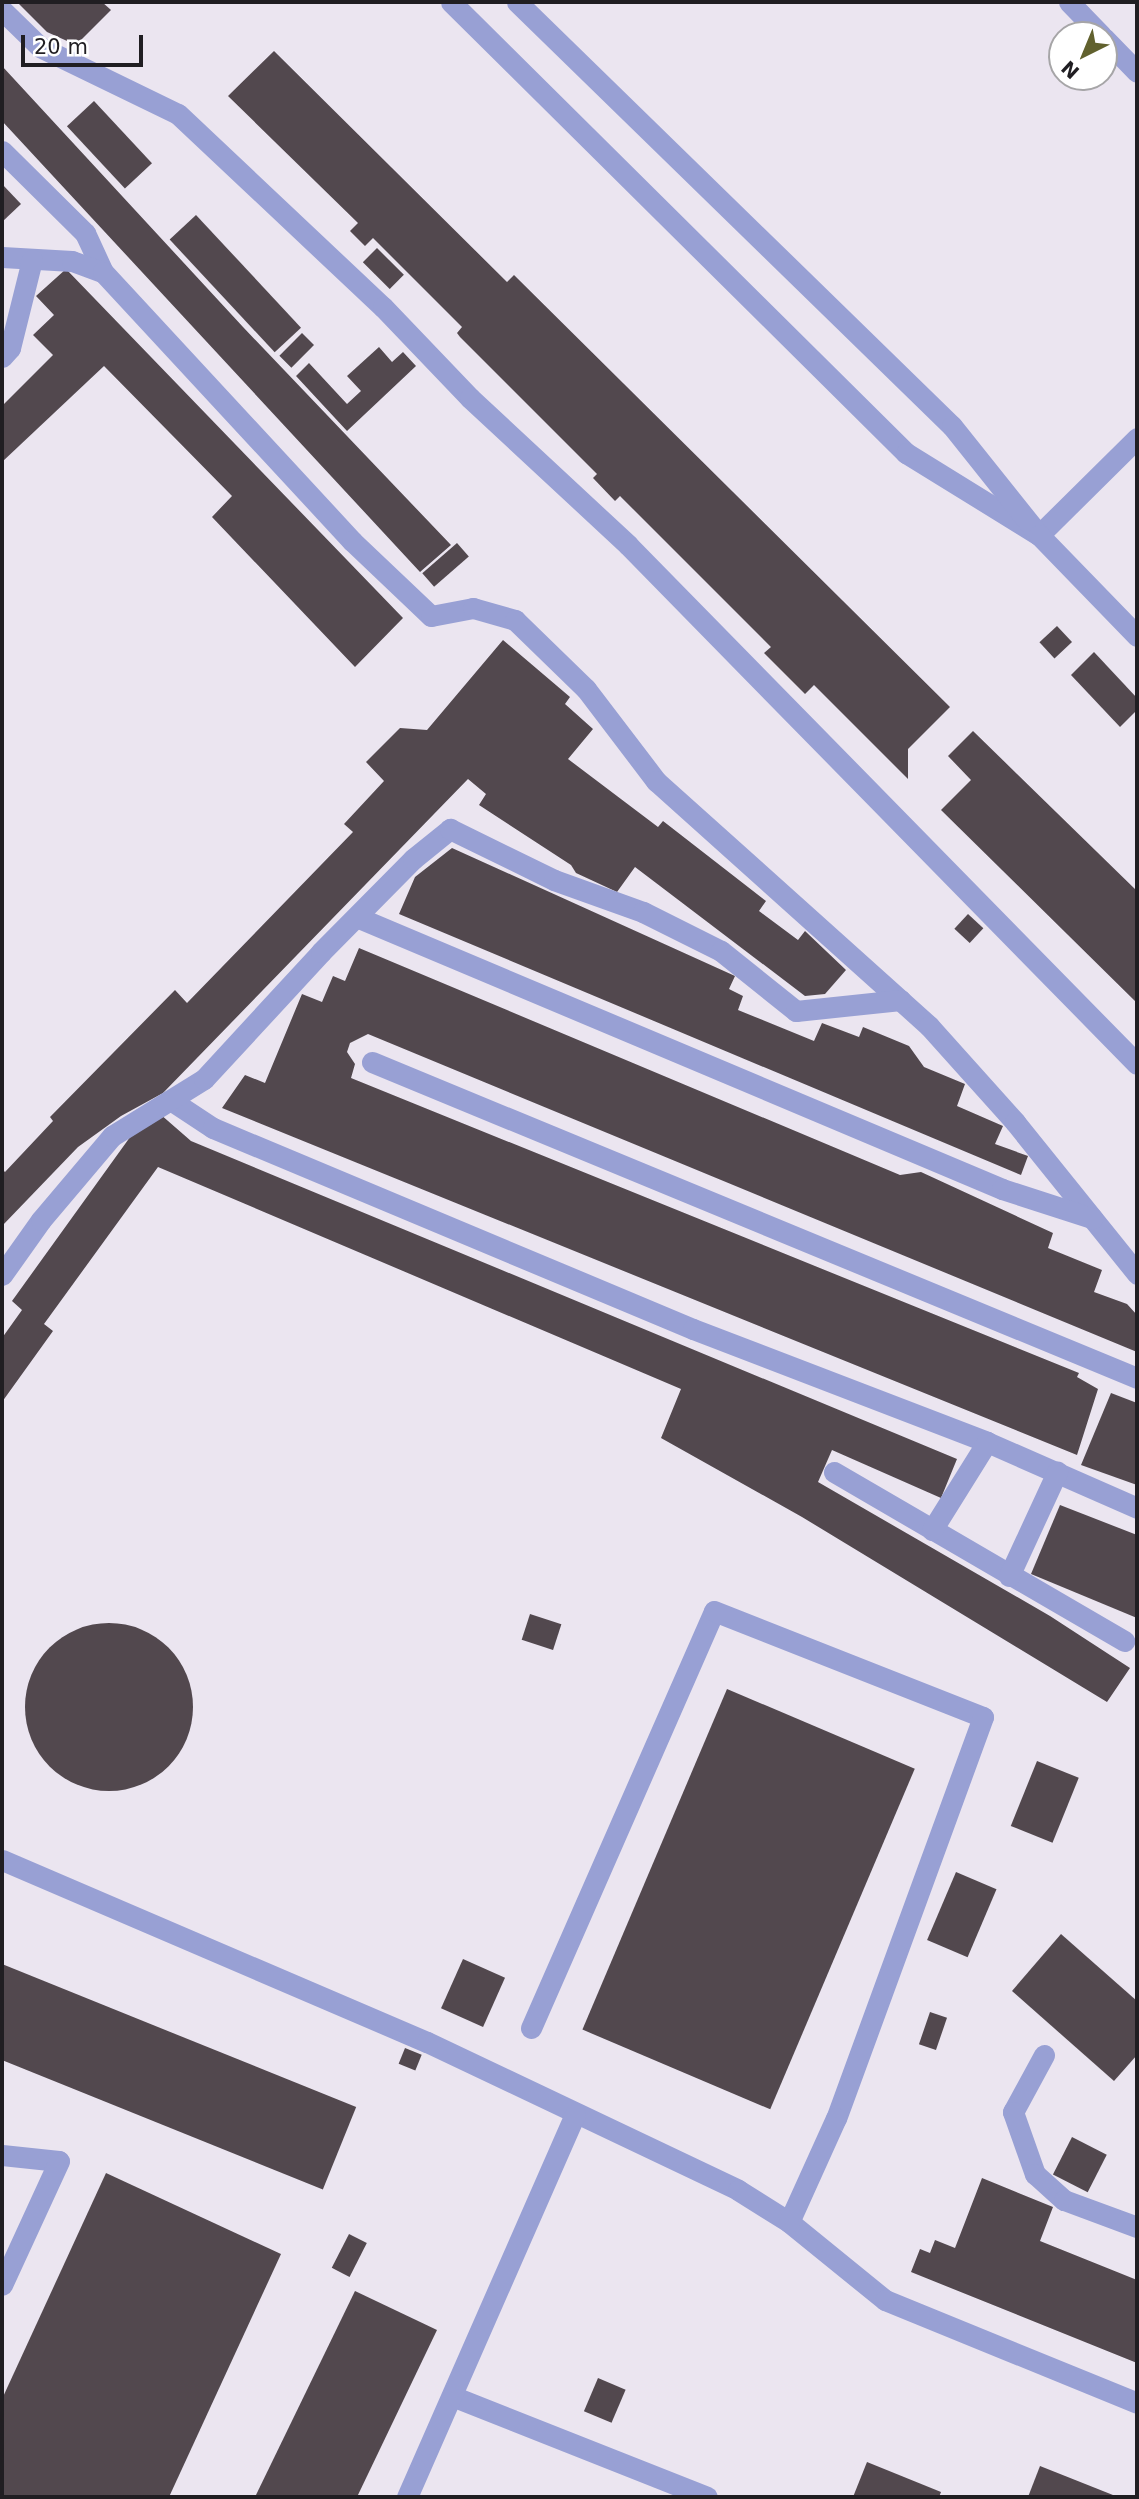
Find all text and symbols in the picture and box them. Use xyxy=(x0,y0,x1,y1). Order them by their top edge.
scale bar xyxy=(24,21,147,65)
north arrow xyxy=(1048,21,1118,91)
text: 20 m xyxy=(34,35,88,59)
text: N xyxy=(1057,56,1083,83)

